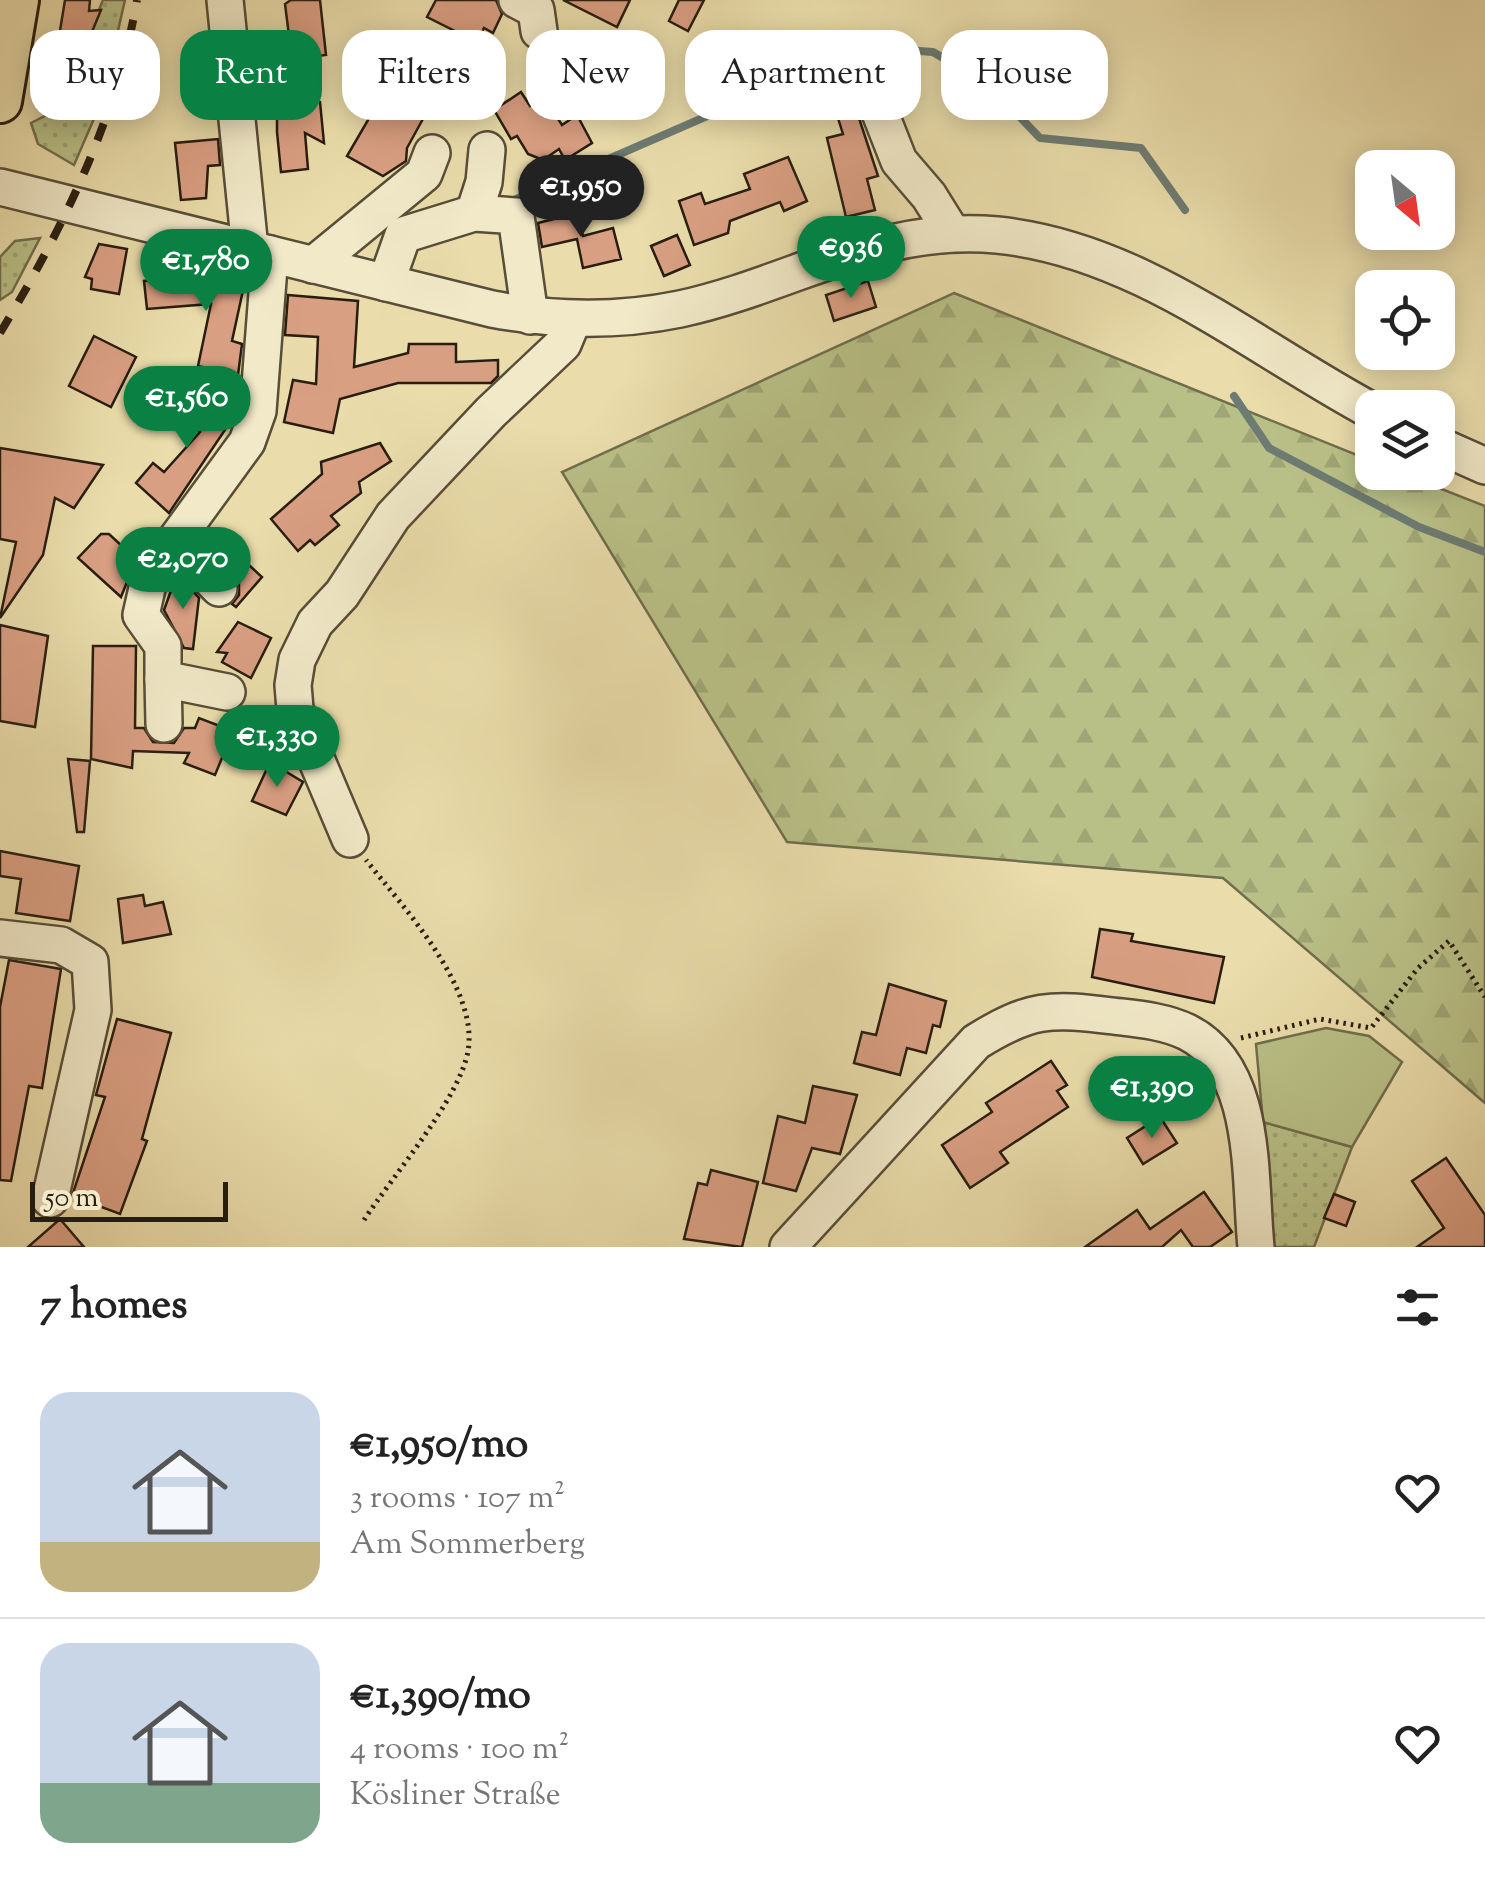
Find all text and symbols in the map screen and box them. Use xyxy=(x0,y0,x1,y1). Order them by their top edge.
chip: Buy xyxy=(30,30,160,120)
chip: Rent xyxy=(180,30,322,120)
chip: Filters xyxy=(342,30,506,120)
chip: New xyxy=(526,30,665,120)
chip: Apartment xyxy=(685,30,921,120)
chip: House xyxy=(941,30,1108,120)
north arrow xyxy=(1355,150,1455,250)
map controls xyxy=(1355,150,1455,490)
pin: €1,950 xyxy=(500,155,662,240)
text: €1,950 xyxy=(540,164,622,210)
pin: €936 xyxy=(792,216,910,301)
text: €936 xyxy=(819,225,883,271)
pin: €1,780 xyxy=(125,229,287,314)
text: €1,780 xyxy=(162,238,250,284)
button: locate xyxy=(1355,270,1455,370)
pin: €1,560 xyxy=(106,366,268,451)
text: €1,560 xyxy=(146,375,228,421)
button: layers xyxy=(1355,390,1455,490)
pin: €2,070 xyxy=(102,527,264,612)
text: €2,070 xyxy=(138,536,228,582)
pin: €1,330 xyxy=(196,705,358,790)
text: €1,330 xyxy=(236,714,318,760)
pin: €1,390 xyxy=(1071,1056,1233,1141)
text: €1,390 xyxy=(1110,1065,1194,1111)
scale bar xyxy=(30,1177,228,1222)
text: 50 m xyxy=(45,1179,99,1219)
text: 7 homes xyxy=(40,1277,188,1337)
icon: filters xyxy=(1390,1280,1445,1335)
text: €1,950/mo xyxy=(350,1416,528,1476)
icon: home xyxy=(120,1432,240,1552)
icon: heart xyxy=(1390,1465,1445,1520)
text: 3 rooms · 107 m² xyxy=(350,1476,565,1522)
text: Am Sommerberg xyxy=(350,1522,585,1568)
text: €1,390/mo xyxy=(350,1667,531,1727)
icon: home xyxy=(120,1683,240,1803)
icon: heart xyxy=(1390,1716,1445,1771)
text: 4 rooms · 100 m² xyxy=(350,1727,569,1773)
text: Kösliner Straße xyxy=(350,1773,561,1819)

